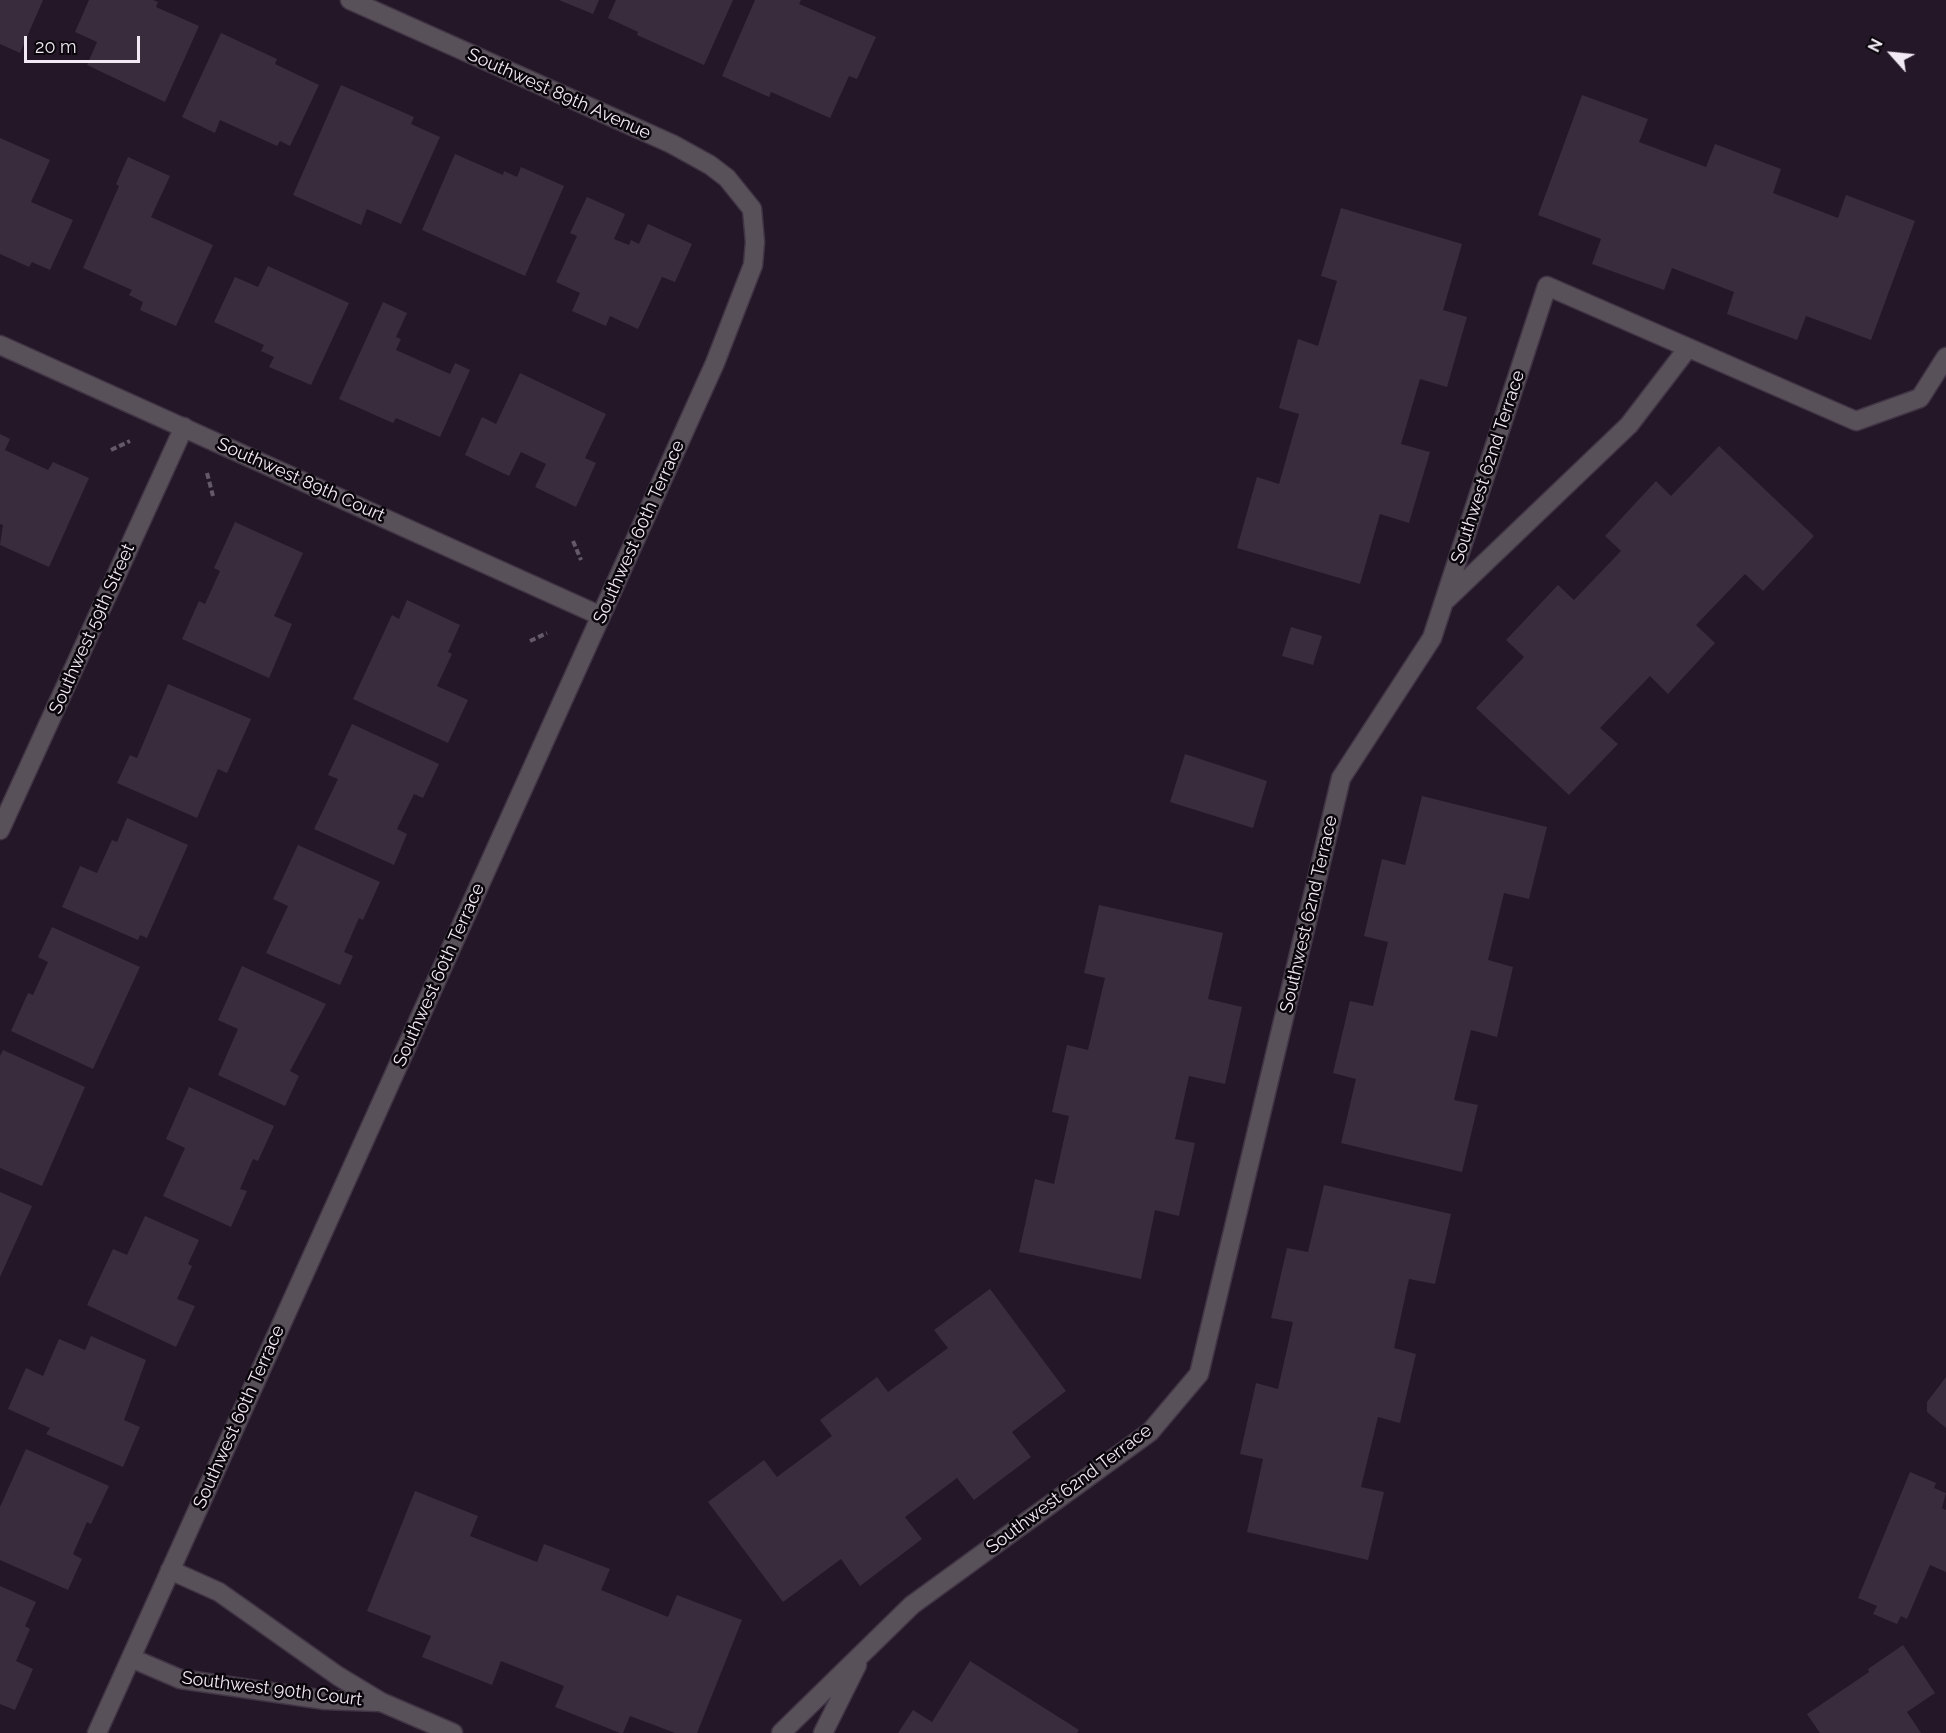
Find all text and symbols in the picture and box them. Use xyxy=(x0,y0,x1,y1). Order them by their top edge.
scale bar xyxy=(27,24,142,62)
north arrow xyxy=(1862,24,1922,84)
text: 20 m xyxy=(35,36,77,57)
text: N xyxy=(1864,36,1887,55)
street label: Southwest 89th Avenue xyxy=(464,44,654,144)
street label: Southwest 62nd Terrace xyxy=(1447,368,1529,566)
street label: Southwest 89th Court xyxy=(214,433,388,527)
street label: Southwest 60th Terrace xyxy=(589,437,689,627)
street label: Southwest 59th Street xyxy=(45,540,139,718)
street label: Southwest 62nd Terrace xyxy=(1276,813,1342,1015)
street label: Southwest 60th Terrace xyxy=(389,880,489,1070)
street label: Southwest 60th Terrace xyxy=(189,1322,289,1512)
street label: Southwest 62nd Terrace xyxy=(982,1420,1156,1558)
street label: Southwest 90th Court xyxy=(181,1667,363,1711)

